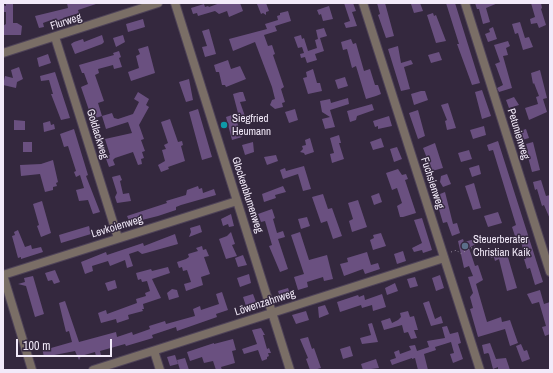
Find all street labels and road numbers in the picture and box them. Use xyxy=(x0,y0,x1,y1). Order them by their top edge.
street label: Flurweg xyxy=(49,11,83,33)
street label: Goldlackweg xyxy=(83,107,111,161)
street label: Petunienweg xyxy=(504,107,532,161)
street label: Glockenblumenweg xyxy=(228,155,266,235)
street label: Fuchsienweg xyxy=(417,155,447,211)
street label: Levkoienweg xyxy=(90,213,144,241)
street label: Löwenzahnweg xyxy=(233,287,297,319)

